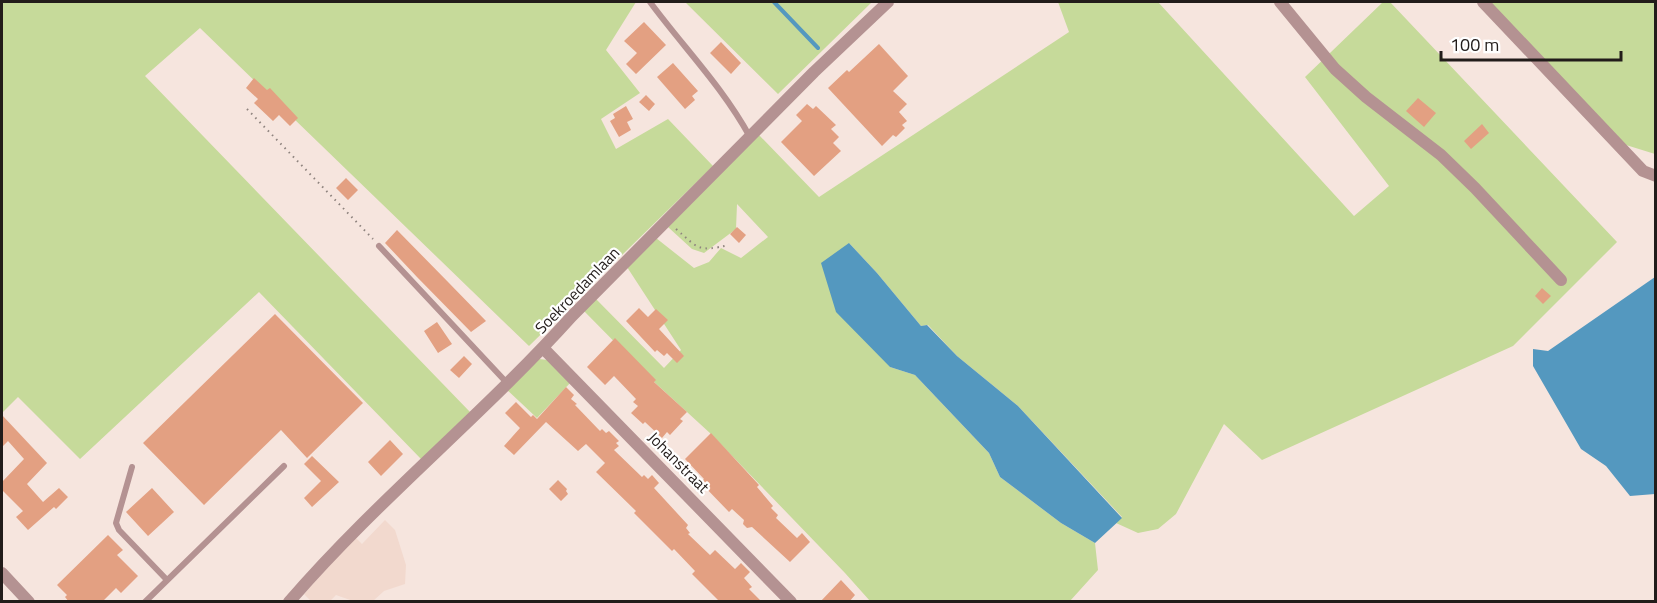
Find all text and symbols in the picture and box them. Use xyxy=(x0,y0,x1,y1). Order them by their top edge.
scale bar xyxy=(1441,24,1621,62)
text: 100 m xyxy=(1450,31,1499,58)
street label: Soekroedamlaan xyxy=(529,241,625,339)
street label: Johanstraat xyxy=(643,426,715,498)

